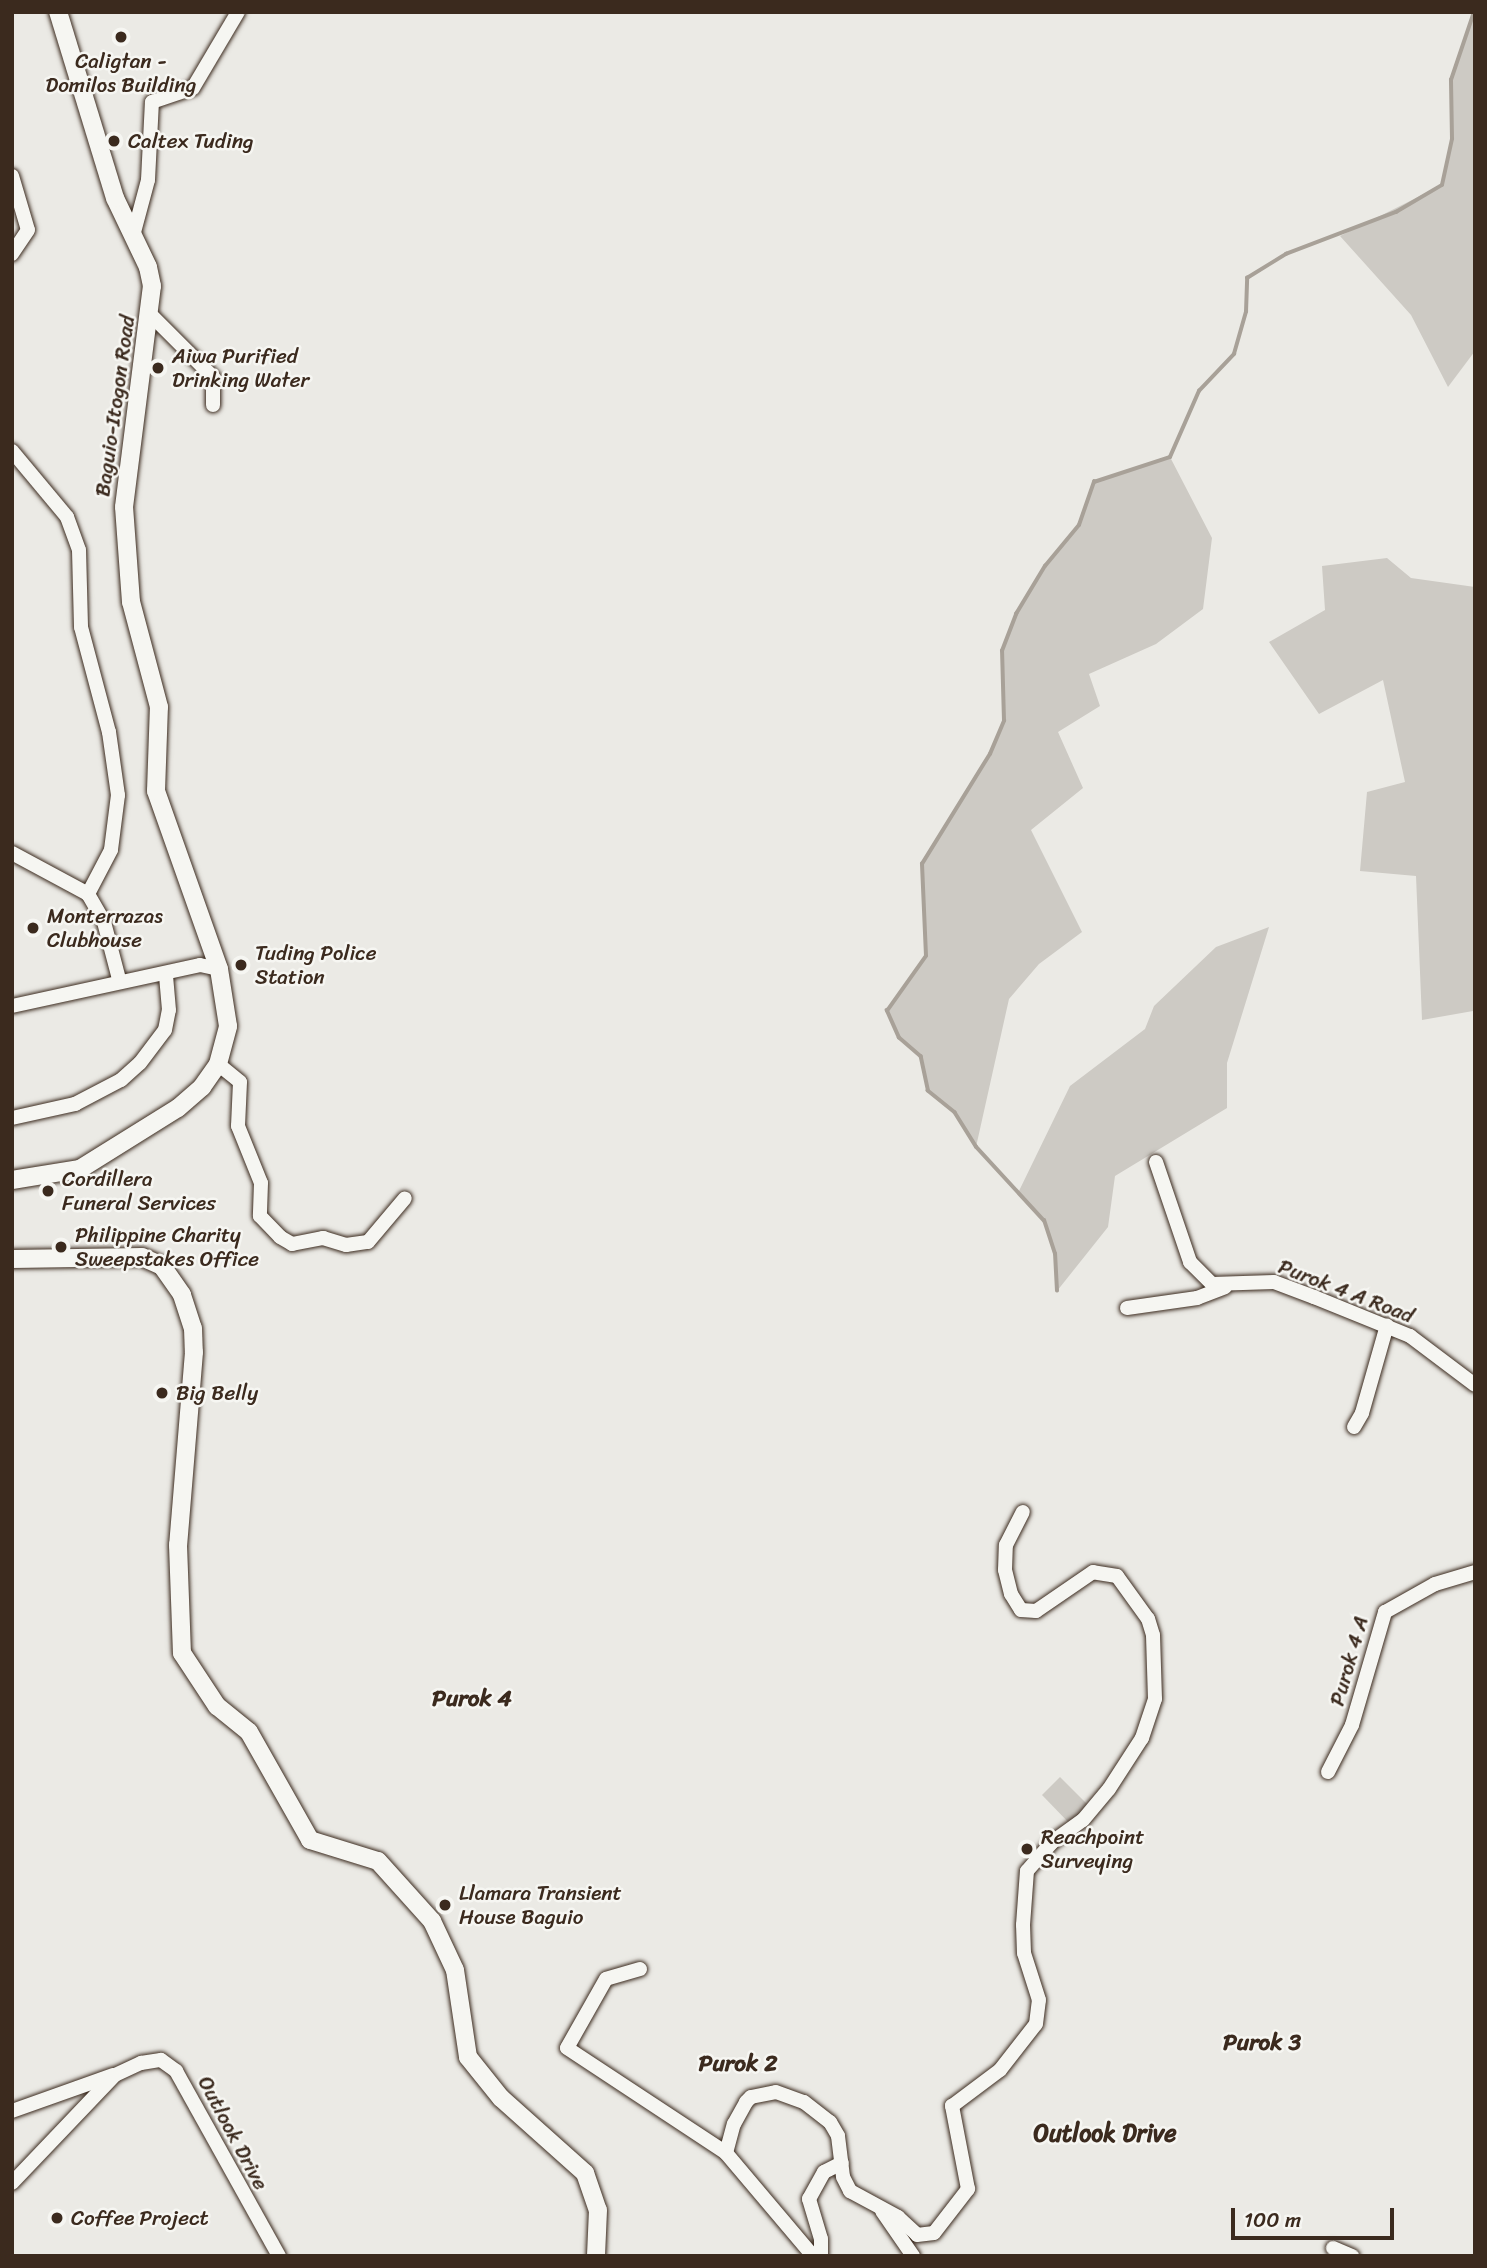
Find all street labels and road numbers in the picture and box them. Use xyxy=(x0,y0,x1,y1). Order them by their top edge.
street label: Baguio-Itogon Road xyxy=(90,314,140,498)
street label: Purok 4 A Road xyxy=(1275,1254,1417,1328)
street label: Purok 4 A xyxy=(1324,1613,1374,1709)
street label: Outlook Drive xyxy=(192,2072,274,2194)

